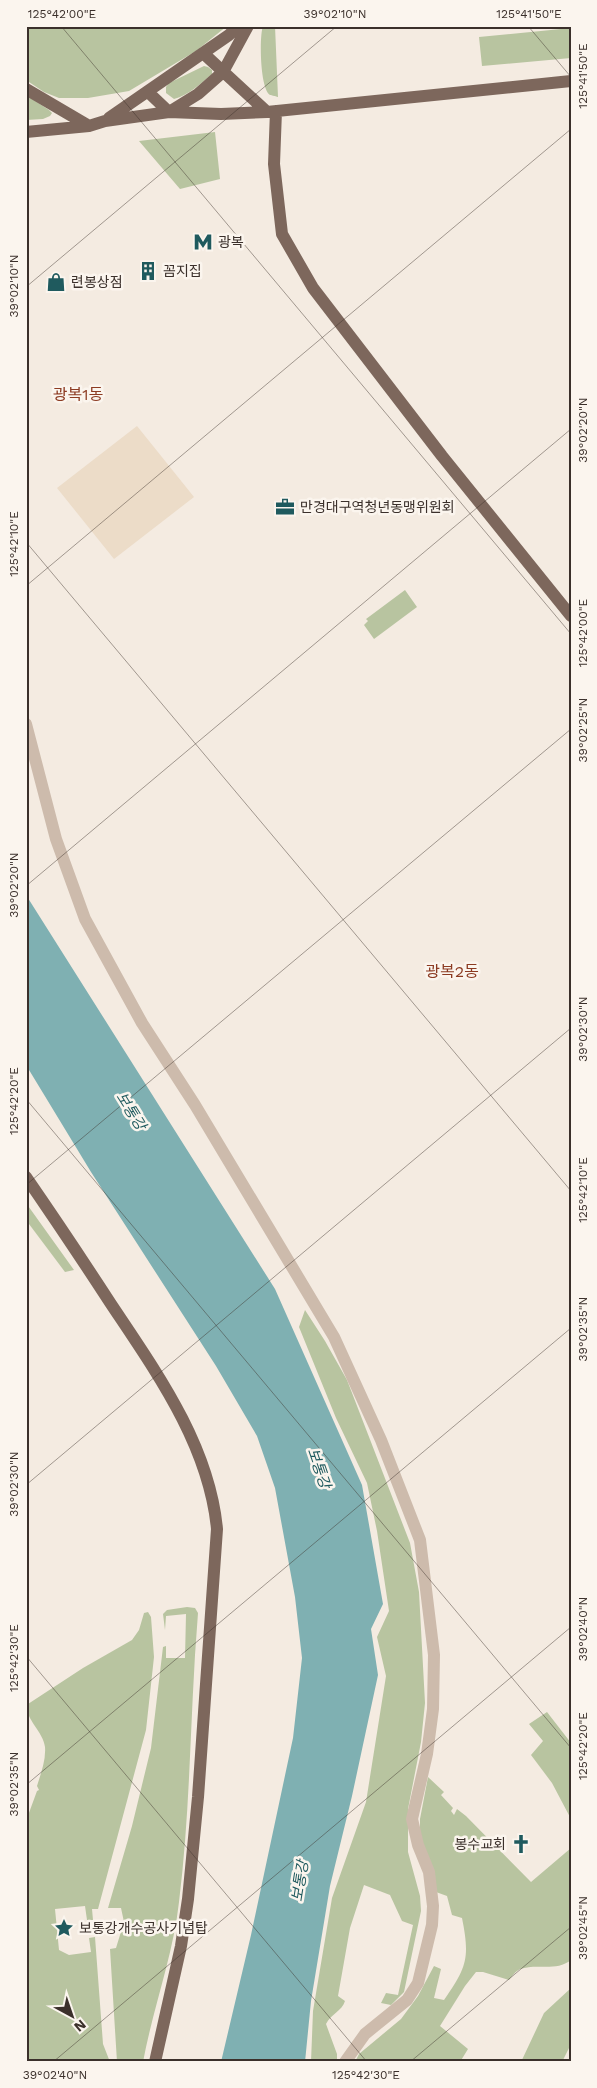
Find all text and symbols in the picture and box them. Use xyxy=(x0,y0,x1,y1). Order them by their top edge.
text: 125°42'00"E xyxy=(28,7,97,21)
text: 39°02'10"N xyxy=(304,7,366,21)
text: 125°41'50"E xyxy=(496,7,562,21)
text: 125°41'50"E xyxy=(576,43,590,109)
metro station icon: 광복 xyxy=(192,231,214,253)
place label: 광복 xyxy=(218,234,244,250)
text: 39°02'10"N xyxy=(7,255,21,317)
building icon: 꼼지집 xyxy=(137,260,159,282)
place label: 꼼지집 xyxy=(163,263,202,279)
shop icon: 련봉상점 xyxy=(45,271,67,293)
place label: 련봉상점 xyxy=(71,274,123,290)
district label: 광복1동 xyxy=(53,385,103,404)
text: 39°02'20"N xyxy=(576,397,590,463)
office icon: 만경대구역청년동맹위원회 xyxy=(274,496,296,518)
place label: 만경대구역청년동맹위원회 xyxy=(300,499,455,515)
text: 125°42'10"E xyxy=(7,511,21,577)
text: 125°42'00"E xyxy=(576,598,590,667)
text: 39°02'25"N xyxy=(576,698,590,762)
text: 39°02'20"N xyxy=(7,852,21,918)
district label: 광복2동 xyxy=(425,962,479,981)
text: 39°02'30"N xyxy=(576,996,590,1062)
text: 125°42'20"E xyxy=(7,1067,21,1135)
water label: 보통강 xyxy=(112,1089,151,1135)
text: 125°42'10"E xyxy=(576,1157,590,1223)
text: 39°02'35"N xyxy=(576,1297,590,1361)
water label: 보통강 xyxy=(304,1445,335,1493)
text: 39°02'30"N xyxy=(7,1451,21,1517)
text: 39°02'40"N xyxy=(576,1597,590,1661)
text: 125°42'30"E xyxy=(7,1624,21,1692)
text: 125°42'20"E xyxy=(576,1712,590,1780)
text: 39°02'35"N xyxy=(7,1752,21,1816)
church icon: 봉수교회 xyxy=(510,1833,532,1855)
place label: 봉수교회 xyxy=(454,1836,506,1852)
water label: 보통강 xyxy=(288,1857,312,1903)
text: 39°02'45"N xyxy=(576,1896,590,1960)
place icon: 보통강개수공사기념탑 xyxy=(53,1917,75,1939)
place label: 보통강개수공사기념탑 xyxy=(79,1920,208,1936)
north arrow xyxy=(48,1990,98,2040)
text: N xyxy=(71,2016,89,2035)
text: 39°02'40"N xyxy=(23,2068,87,2082)
text: 125°42'30"E xyxy=(332,2068,400,2082)

